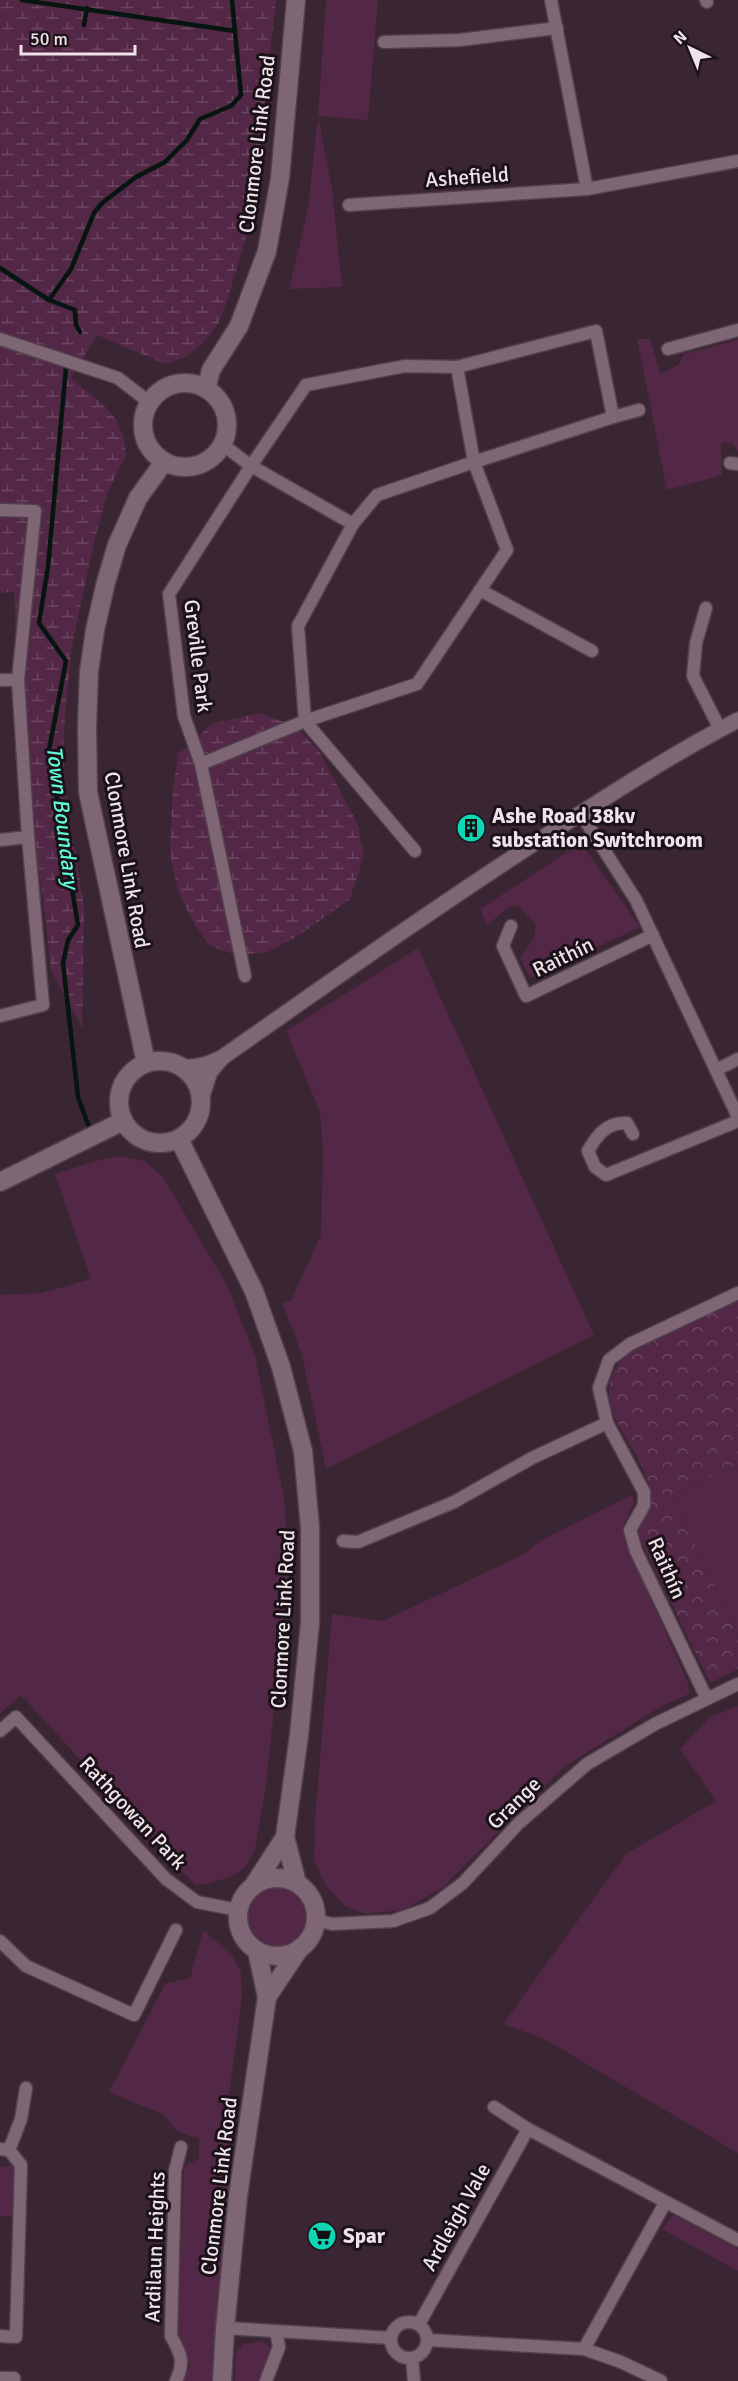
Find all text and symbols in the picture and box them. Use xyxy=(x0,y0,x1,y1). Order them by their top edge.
scale bar xyxy=(21,18,135,56)
north arrow xyxy=(660,18,720,78)
text: N xyxy=(670,27,691,49)
text: 50 m xyxy=(30,28,68,50)
street label: Clonmore Link Road xyxy=(233,54,281,234)
street label: Ashefield xyxy=(424,161,510,193)
street label: Greville Park xyxy=(178,598,218,714)
water label: Town Boundary xyxy=(41,744,85,893)
street label: Clonmore Link Road xyxy=(99,770,155,950)
place label: Ashe Road 38kv substation Switchroom xyxy=(492,803,703,853)
building icon: Ashe Road 38kv substation Switchroom xyxy=(455,812,487,844)
street label: Raithín xyxy=(528,931,598,983)
street label: Clonmore Link Road xyxy=(265,1529,301,1709)
street label: Raithín xyxy=(642,1533,692,1603)
street label: Rathgowan Park xyxy=(74,1751,192,1875)
street label: Grange xyxy=(482,1771,546,1835)
street label: Clonmore Link Road xyxy=(195,2096,243,2276)
street label: Ardleigh Vale xyxy=(416,2159,496,2275)
street label: Ardilaun Heights xyxy=(139,2171,171,2323)
supermarket icon: Spar xyxy=(306,2220,338,2252)
place label: Spar xyxy=(343,2223,386,2249)

